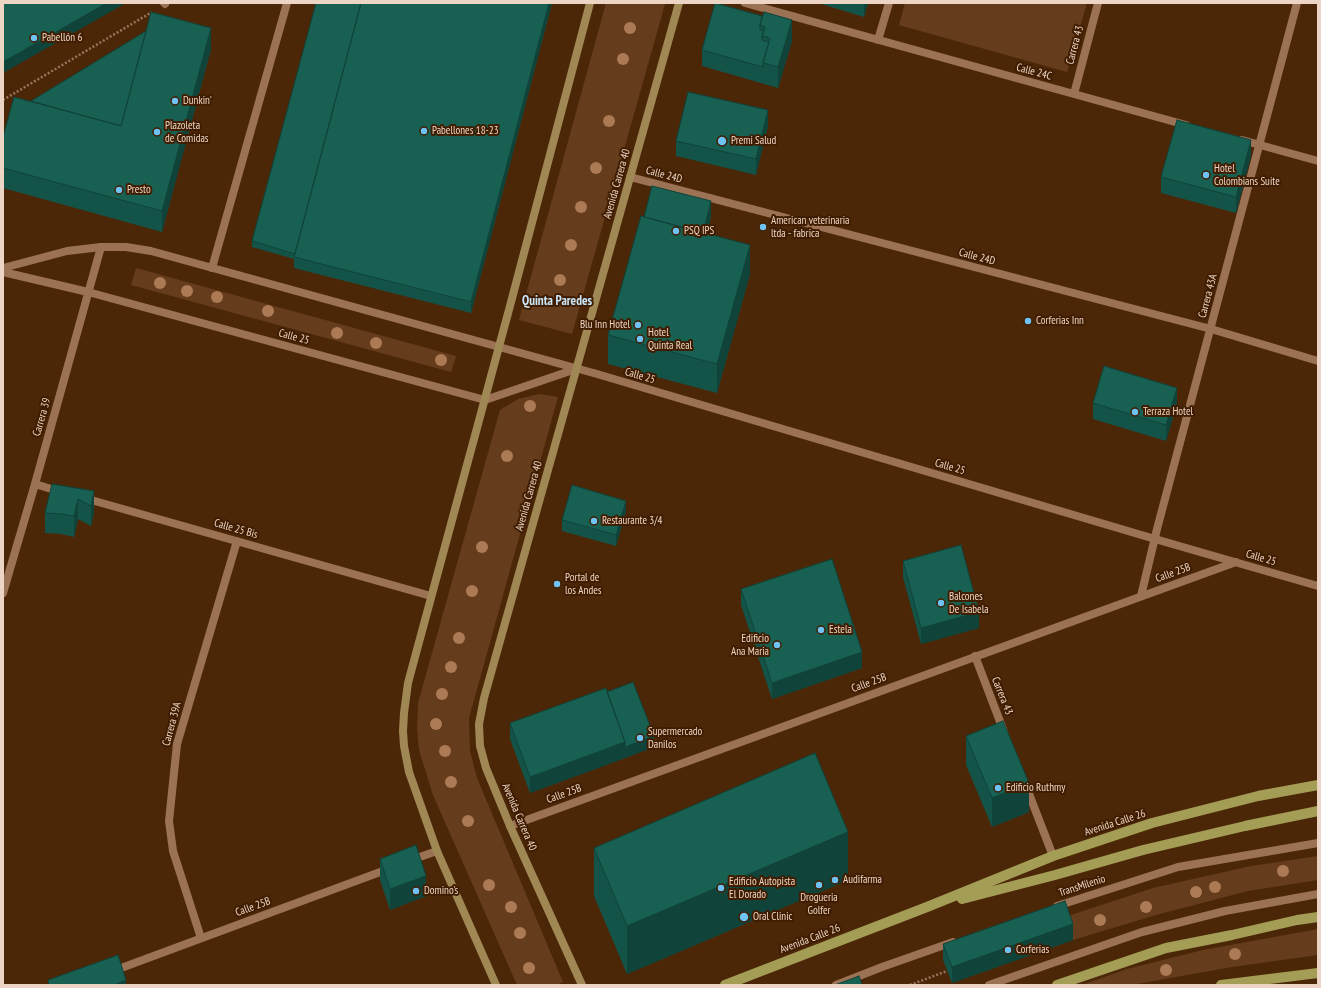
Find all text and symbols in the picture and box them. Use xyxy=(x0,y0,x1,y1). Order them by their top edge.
street label: Carrera 43 xyxy=(1064,24,1086,66)
place label: Pabellón 6 xyxy=(42,31,82,45)
marker: Pabellón 6 xyxy=(29,33,39,43)
street label: Calle 24C xyxy=(1015,61,1053,83)
place label: Dunkin' xyxy=(183,94,212,108)
marker: Dunkin' xyxy=(170,96,180,106)
place label: Plazoleta de Comidas xyxy=(165,119,209,145)
place label: Pabellones 18-23 xyxy=(432,124,499,138)
marker: Pabellones 18-23 xyxy=(419,126,429,136)
marker: Plazoleta de Comidas xyxy=(152,127,162,137)
place label: Premi Salud xyxy=(731,134,776,148)
marker: Premi Salud xyxy=(716,135,728,147)
street label: Avenida Carrera 40 xyxy=(601,148,633,220)
place label: Hotel Colombians Suite xyxy=(1214,162,1280,188)
street label: Calle 24D xyxy=(644,164,684,186)
marker: Hotel Colombians Suite xyxy=(1201,170,1211,180)
place label: Presto xyxy=(127,183,151,197)
marker: Presto xyxy=(114,185,124,195)
place label: American veterinaria ltda - fabrica xyxy=(771,214,850,240)
marker: American veterinaria ltda - fabrica xyxy=(758,222,768,232)
place label: PSQ IPS xyxy=(684,224,714,238)
marker: PSQ IPS xyxy=(671,226,681,236)
street label: Calle 24D xyxy=(957,246,997,268)
street label: Carrera 43A xyxy=(1196,273,1220,319)
district label: Quinta Paredes xyxy=(522,293,592,309)
place label: Corferias Inn xyxy=(1036,314,1084,328)
marker: Corferias Inn xyxy=(1023,316,1033,326)
place label: Blu Inn Hotel xyxy=(580,318,630,332)
marker: Blu Inn Hotel xyxy=(633,320,643,330)
place label: Hotel Quinta Real xyxy=(648,326,692,352)
street label: Calle 25 xyxy=(277,327,311,347)
marker: Hotel Quinta Real xyxy=(635,334,645,344)
street label: Calle 25 xyxy=(623,365,657,387)
street label: Carrera 39 xyxy=(30,396,54,438)
place label: Terraza Hotel xyxy=(1143,405,1193,419)
marker: Terraza Hotel xyxy=(1130,407,1140,417)
street label: Calle 25 xyxy=(933,456,967,478)
street label: Avenida Carrera 40 xyxy=(513,460,545,532)
place label: Restaurante 3/4 xyxy=(602,514,663,528)
street label: Calle 25 Bis xyxy=(213,516,259,542)
marker: Restaurante 3/4 xyxy=(589,516,599,526)
street label: Calle 25 xyxy=(1244,547,1278,569)
street label: Calle 25B xyxy=(1154,561,1192,585)
place label: Portal de los Andes xyxy=(565,571,601,597)
marker: Portal de los Andes xyxy=(552,579,562,589)
place label: Balcones De Isabela xyxy=(949,590,989,616)
marker: Balcones De Isabela xyxy=(936,598,946,608)
place label: Estela xyxy=(829,623,852,637)
marker: Estela xyxy=(816,625,826,635)
place label: Edificio Ana Maria xyxy=(731,632,769,658)
marker: Edificio Ana Maria xyxy=(772,640,782,650)
street label: Calle 25B xyxy=(850,671,888,695)
street label: Carrera 43 xyxy=(988,675,1016,717)
street label: Carrera 39A xyxy=(160,701,184,747)
place label: Supermercado Danilos xyxy=(648,725,702,751)
marker: Supermercado Danilos xyxy=(635,733,645,743)
street label: Avenida Carrera 40 xyxy=(499,781,539,853)
place label: Edificio Ruthmy xyxy=(1006,781,1065,795)
street label: Calle 25B xyxy=(545,782,583,806)
marker: Edificio Ruthmy xyxy=(993,783,1003,793)
street label: Avenida Calle 26 xyxy=(1083,807,1147,839)
street label: TransMilenio xyxy=(1057,872,1107,900)
place label: Audifarma xyxy=(843,873,882,887)
place label: Edificio Autopista El Dorado xyxy=(729,875,795,901)
marker: Audifarma xyxy=(830,875,840,885)
marker: Drogueria Golfer xyxy=(814,880,824,890)
marker: Edificio Autopista El Dorado xyxy=(716,883,726,893)
place label: Domino's xyxy=(424,884,458,898)
marker: Domino's xyxy=(411,886,421,896)
place label: Drogueria Golfer xyxy=(800,891,838,917)
street label: Calle 25B xyxy=(234,895,272,919)
place label: Oral Clinic xyxy=(753,910,792,924)
marker: Oral Clinic xyxy=(738,911,750,923)
street label: Avenida Calle 26 xyxy=(778,921,842,957)
place label: Corferias xyxy=(1016,943,1049,957)
marker: Corferias xyxy=(1003,945,1013,955)

